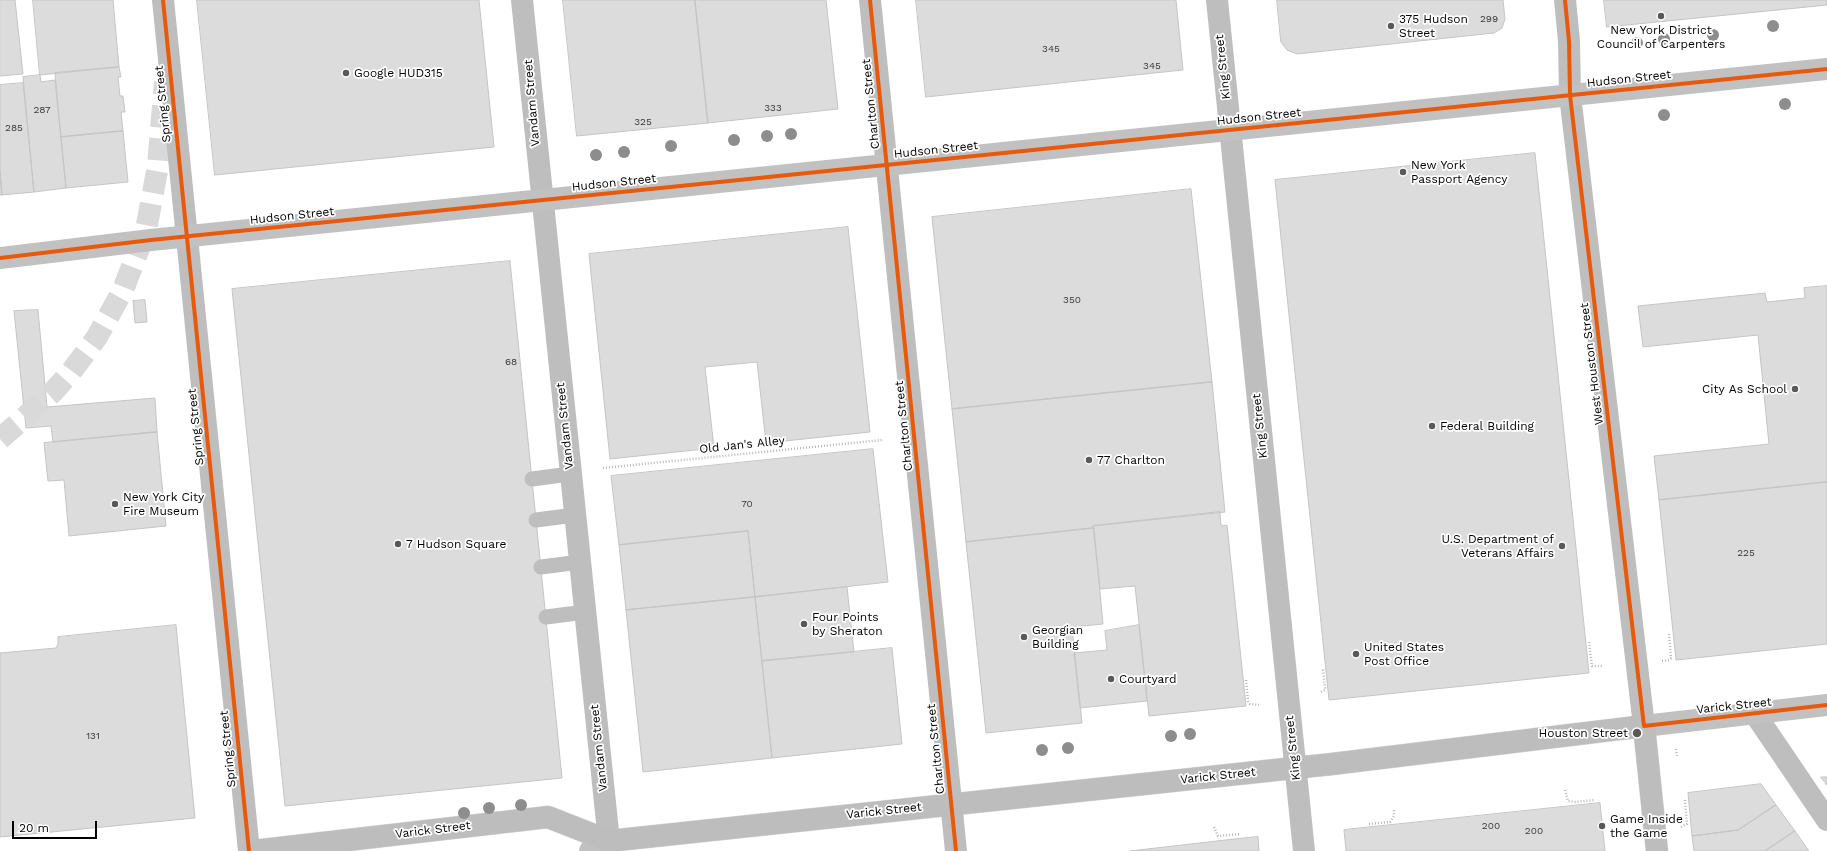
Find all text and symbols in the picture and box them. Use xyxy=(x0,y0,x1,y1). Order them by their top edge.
marker: New York District Council of Carpenters xyxy=(1656,11,1666,21)
place label: 375 Hudson Street xyxy=(1399,12,1468,40)
house number: 299 xyxy=(1480,13,1498,25)
marker: 375 Hudson Street xyxy=(1386,21,1396,31)
place label: New York District Council of Carpenters xyxy=(1597,23,1725,51)
street label: King Street xyxy=(1212,34,1234,100)
house number: 345 xyxy=(1042,43,1060,55)
street label: Charlton Street xyxy=(859,58,883,150)
street label: Vandam Street xyxy=(521,59,543,147)
house number: 345 xyxy=(1143,60,1161,72)
street label: Spring Street xyxy=(152,65,174,143)
place label: Google HUD315 xyxy=(354,66,443,80)
street label: Hudson Street xyxy=(1586,67,1672,91)
marker: Google HUD315 xyxy=(341,68,351,78)
house number: 333 xyxy=(764,102,782,114)
house number: 287 xyxy=(33,104,51,116)
street label: Hudson Street xyxy=(1216,105,1302,129)
house number: 325 xyxy=(634,116,652,128)
house number: 285 xyxy=(5,122,23,134)
street label: Hudson Street xyxy=(893,138,979,162)
place label: New York Passport Agency xyxy=(1411,158,1507,186)
marker: New York Passport Agency xyxy=(1398,167,1408,177)
street label: Hudson Street xyxy=(571,171,657,195)
street label: Hudson Street xyxy=(249,204,335,228)
house number: 350 xyxy=(1063,294,1081,306)
street label: West Houston Street xyxy=(1577,302,1607,426)
house number: 68 xyxy=(505,356,517,368)
street label: Charlton Street xyxy=(892,380,916,472)
street label: Vandam Street xyxy=(553,382,577,470)
place label: City As School xyxy=(1702,382,1787,396)
marker: City As School xyxy=(1790,384,1800,394)
street label: Spring Street xyxy=(185,388,207,466)
street label: King Street xyxy=(1249,393,1271,459)
place label: Federal Building xyxy=(1440,419,1534,433)
marker: Federal Building xyxy=(1427,421,1437,431)
street label: Old Jan's Alley xyxy=(699,433,785,457)
place label: 77 Charlton xyxy=(1097,453,1165,467)
marker: 77 Charlton xyxy=(1084,455,1094,465)
place label: New York City Fire Museum xyxy=(123,490,204,518)
house number: 70 xyxy=(741,498,753,510)
marker: New York City Fire Museum xyxy=(110,499,120,509)
place label: U.S. Department of Veterans Affairs xyxy=(1442,532,1554,560)
place label: 7 Hudson Square xyxy=(406,537,507,551)
marker: 7 Hudson Square xyxy=(393,539,403,549)
marker: U.S. Department of Veterans Affairs xyxy=(1557,541,1567,551)
house number: 225 xyxy=(1737,547,1755,559)
place label: Four Points by Sheraton xyxy=(812,610,883,638)
marker: Four Points by Sheraton xyxy=(799,619,809,629)
place label: Georgian Building xyxy=(1032,623,1083,651)
marker: Georgian Building xyxy=(1019,632,1029,642)
place label: United States Post Office xyxy=(1364,640,1444,668)
marker: United States Post Office xyxy=(1351,649,1361,659)
place label: Courtyard xyxy=(1119,672,1176,686)
marker: Courtyard xyxy=(1106,674,1116,684)
street label: Varick Street xyxy=(1696,695,1772,717)
street label: Charlton Street xyxy=(924,703,948,795)
street label: Vandam Street xyxy=(587,704,611,792)
street label: Spring Street xyxy=(217,710,239,788)
street label: King Street xyxy=(1282,715,1304,781)
place label: Houston Street xyxy=(1538,726,1628,740)
marker: Houston Street xyxy=(1631,727,1643,739)
house number: 131 xyxy=(86,730,100,742)
street label: Varick Street xyxy=(1180,765,1256,787)
street label: Varick Street xyxy=(846,800,922,822)
place label: Game Inside the Game xyxy=(1610,812,1683,840)
scale bar xyxy=(14,813,99,839)
street label: Varick Street xyxy=(395,818,471,842)
house number: 200 xyxy=(1482,820,1500,832)
text: 20 m xyxy=(19,821,49,835)
marker: Game Inside the Game xyxy=(1597,821,1607,831)
house number: 200 xyxy=(1525,825,1543,837)

